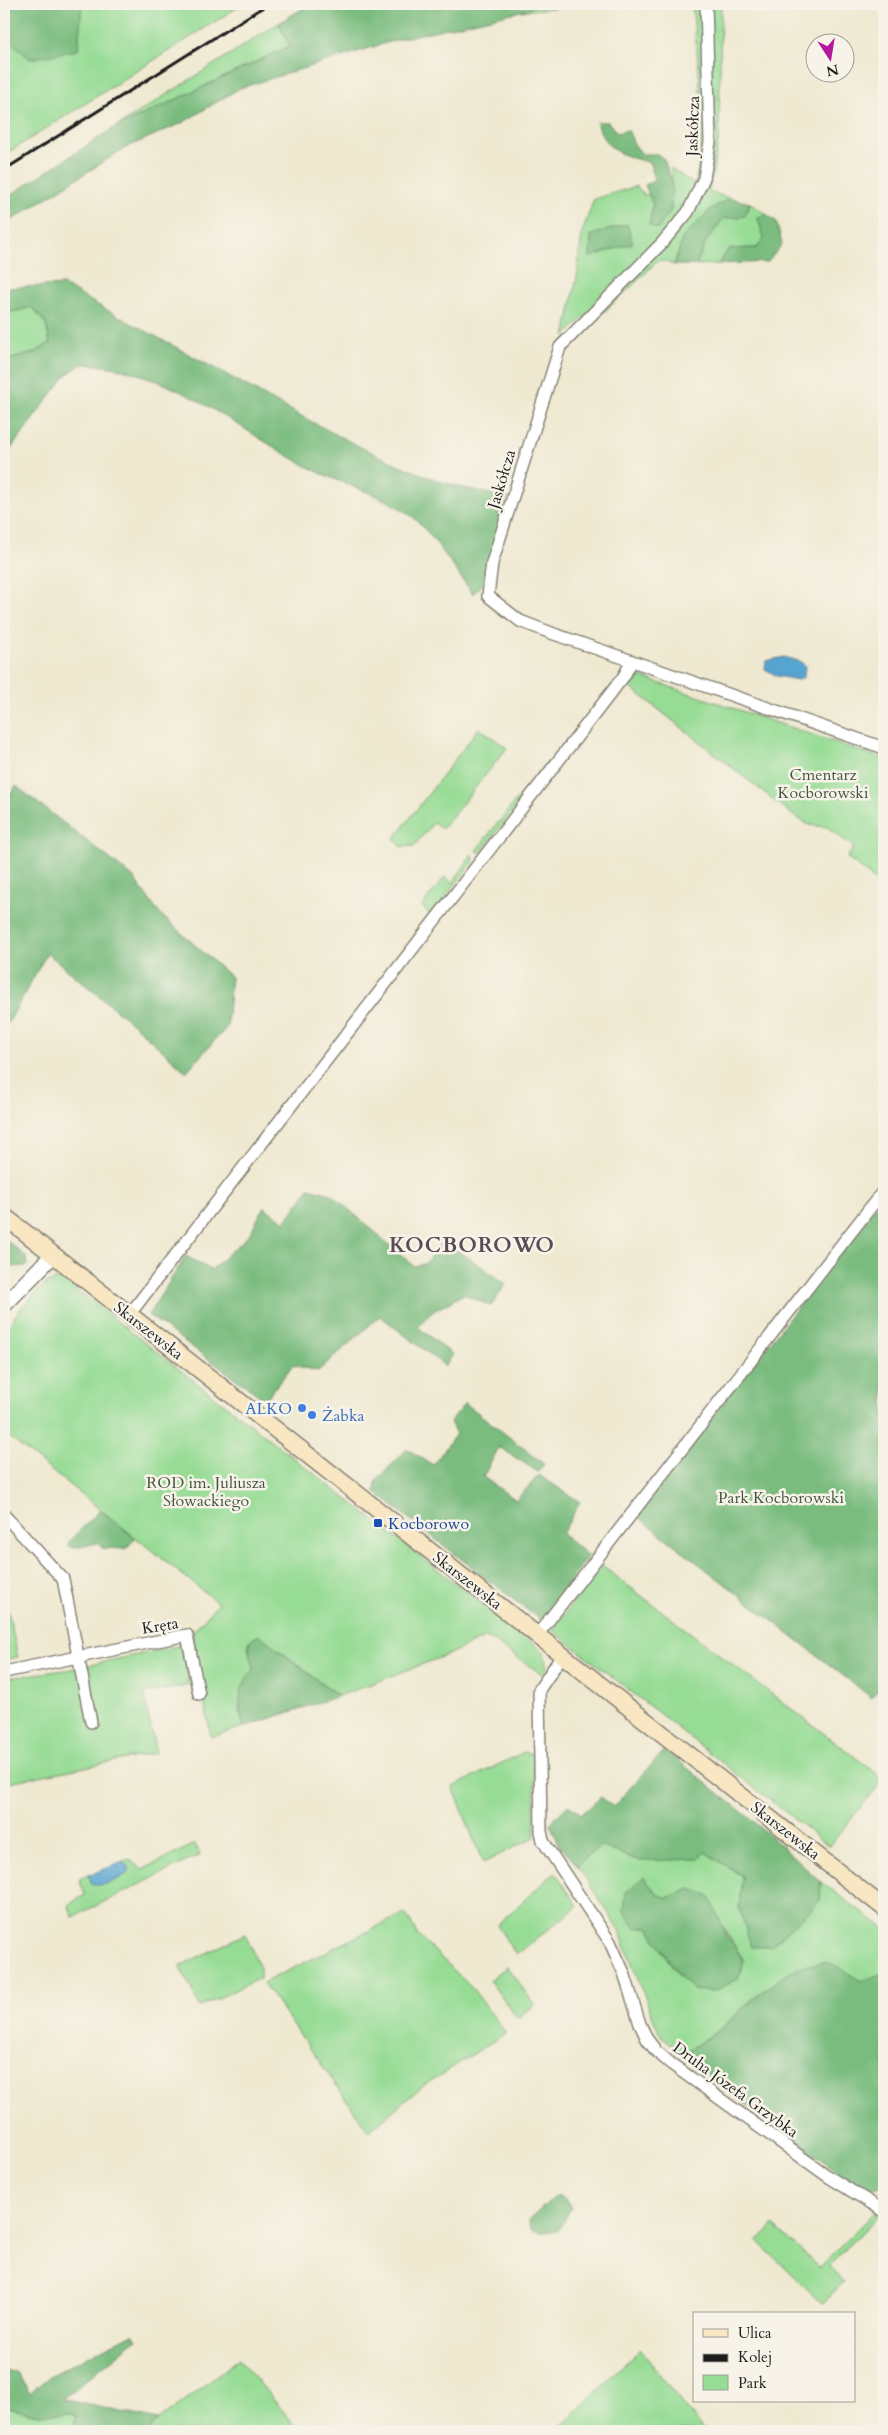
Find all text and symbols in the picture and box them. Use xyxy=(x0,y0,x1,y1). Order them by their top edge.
north arrow xyxy=(806,32,856,82)
text: N xyxy=(825,60,841,81)
street label: Jaskółcza xyxy=(681,95,705,159)
street label: Jaskółcza xyxy=(482,447,521,513)
park label: Cmentarz Kocborowski xyxy=(778,764,869,804)
district label: KOCBOROWO xyxy=(389,1231,555,1260)
street label: Skarszewska xyxy=(109,1297,188,1365)
place label: ALKO xyxy=(245,1398,292,1420)
marker: ALKO xyxy=(296,1402,308,1414)
place label: Żabka xyxy=(322,1405,364,1427)
marker: Żabka xyxy=(306,1409,318,1421)
park label: ROD im. Juliusza Słowackiego xyxy=(146,1472,266,1512)
park label: Park Kocborowski xyxy=(718,1487,844,1509)
place label: Kocborowo xyxy=(388,1513,469,1535)
marker: Kocborowo xyxy=(372,1517,384,1529)
street label: Skarszewska xyxy=(428,1547,507,1615)
street label: Kręta xyxy=(140,1612,180,1640)
street label: Skarszewska xyxy=(746,1797,825,1865)
street label: Druha Józefa Grzybka xyxy=(668,2037,803,2143)
legend xyxy=(693,2312,856,2402)
text: Ulica xyxy=(738,2323,772,2343)
text: Kolej xyxy=(738,2347,772,2367)
text: Park xyxy=(738,2373,767,2393)

